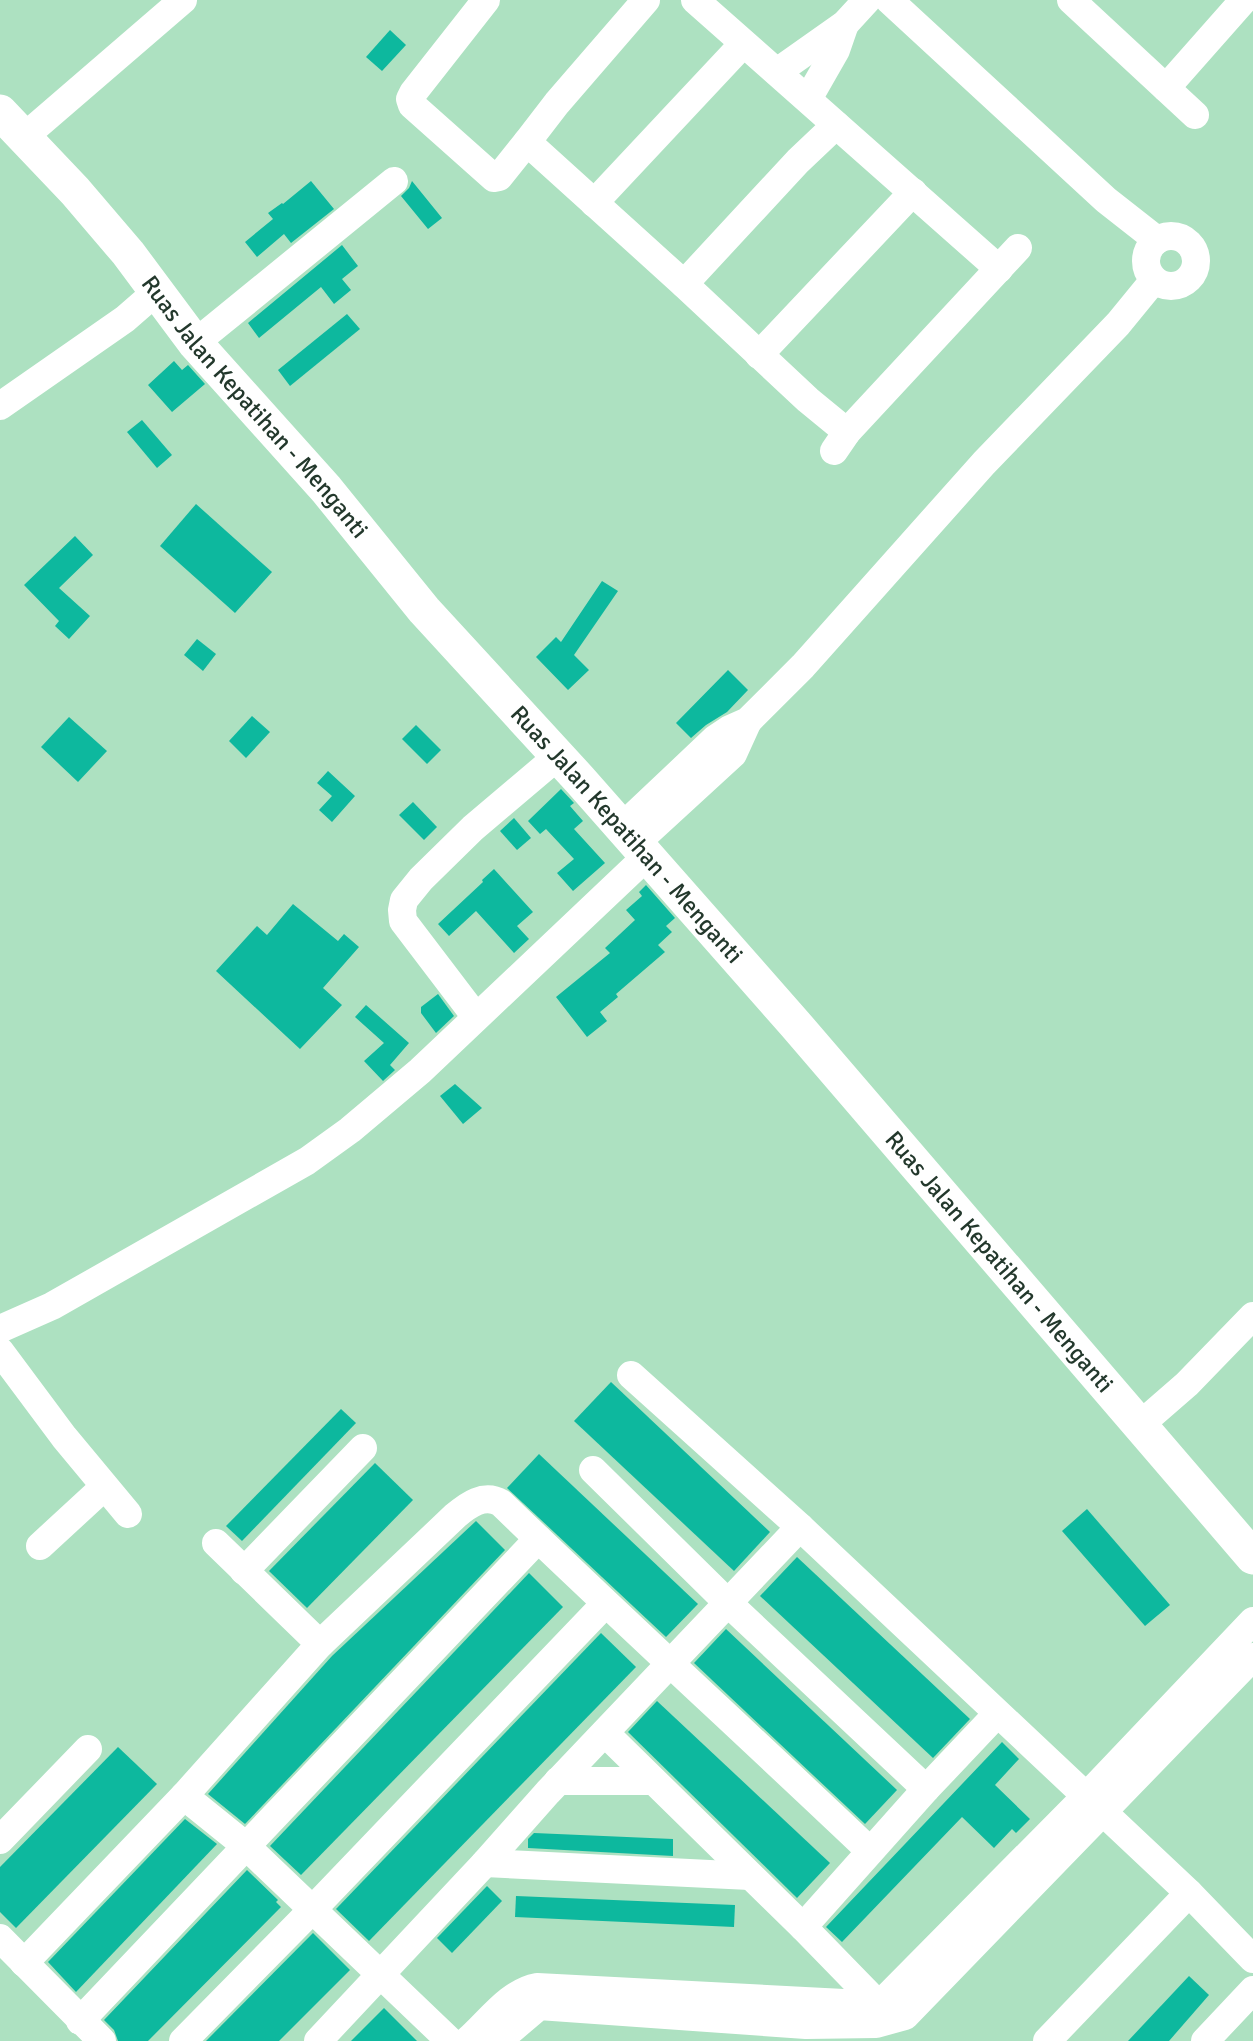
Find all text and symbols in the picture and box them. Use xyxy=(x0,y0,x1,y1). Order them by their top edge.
street label: Ruas Jalan Kepatihan - Menganti xyxy=(135,270,375,544)
street label: Ruas Jalan Kepatihan - Menganti xyxy=(504,699,750,970)
street label: Ruas Jalan Kepatihan - Menganti xyxy=(879,1125,1120,1399)

